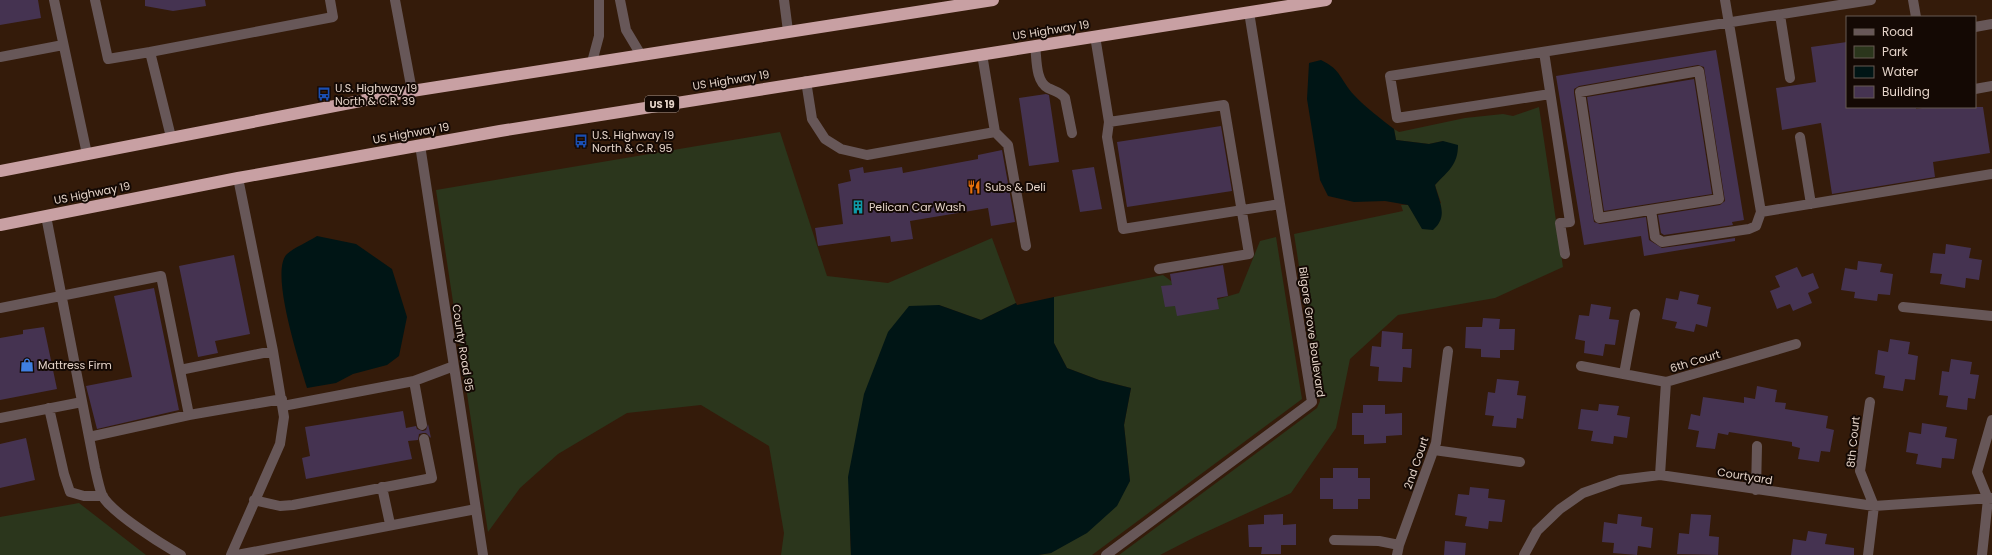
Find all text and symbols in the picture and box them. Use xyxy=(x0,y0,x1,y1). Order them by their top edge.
street label: US Highway 19 xyxy=(1011,16,1091,44)
legend xyxy=(1846,16,1976,108)
text: Road xyxy=(1882,23,1913,40)
text: Park xyxy=(1882,43,1909,60)
text: Water xyxy=(1882,63,1919,80)
street label: US Highway 19 xyxy=(691,66,771,94)
place label: U.S. Highway 19 North & C.R. 39 xyxy=(335,80,417,109)
text: Building xyxy=(1882,83,1930,100)
bus stop icon: U.S. Highway 19 North & C.R. 39 xyxy=(316,86,332,102)
road number: US 19 xyxy=(645,96,679,112)
street label: US Highway 19 xyxy=(371,118,451,148)
place label: U.S. Highway 19 North & C.R. 95 xyxy=(592,127,674,156)
bus stop icon: U.S. Highway 19 North & C.R. 95 xyxy=(573,133,589,149)
street label: US Highway 19 xyxy=(52,178,132,208)
restaurant icon: Subs & Deli xyxy=(966,179,982,195)
place label: Subs & Deli xyxy=(985,179,1046,195)
building icon: Pelican Car Wash xyxy=(850,199,866,215)
place label: Pelican Car Wash xyxy=(869,199,966,215)
street label: Bilgore Grove Boulevard xyxy=(1295,266,1329,398)
street label: County Road 95 xyxy=(448,303,478,393)
street label: 6th Court xyxy=(1668,346,1722,376)
shop icon: Mattress Firm xyxy=(19,357,35,373)
place label: Mattress Firm xyxy=(38,357,112,373)
street label: 8th Court xyxy=(1842,416,1864,468)
street label: 2nd Court xyxy=(1400,435,1432,491)
street label: Courtyard xyxy=(1716,464,1774,488)

